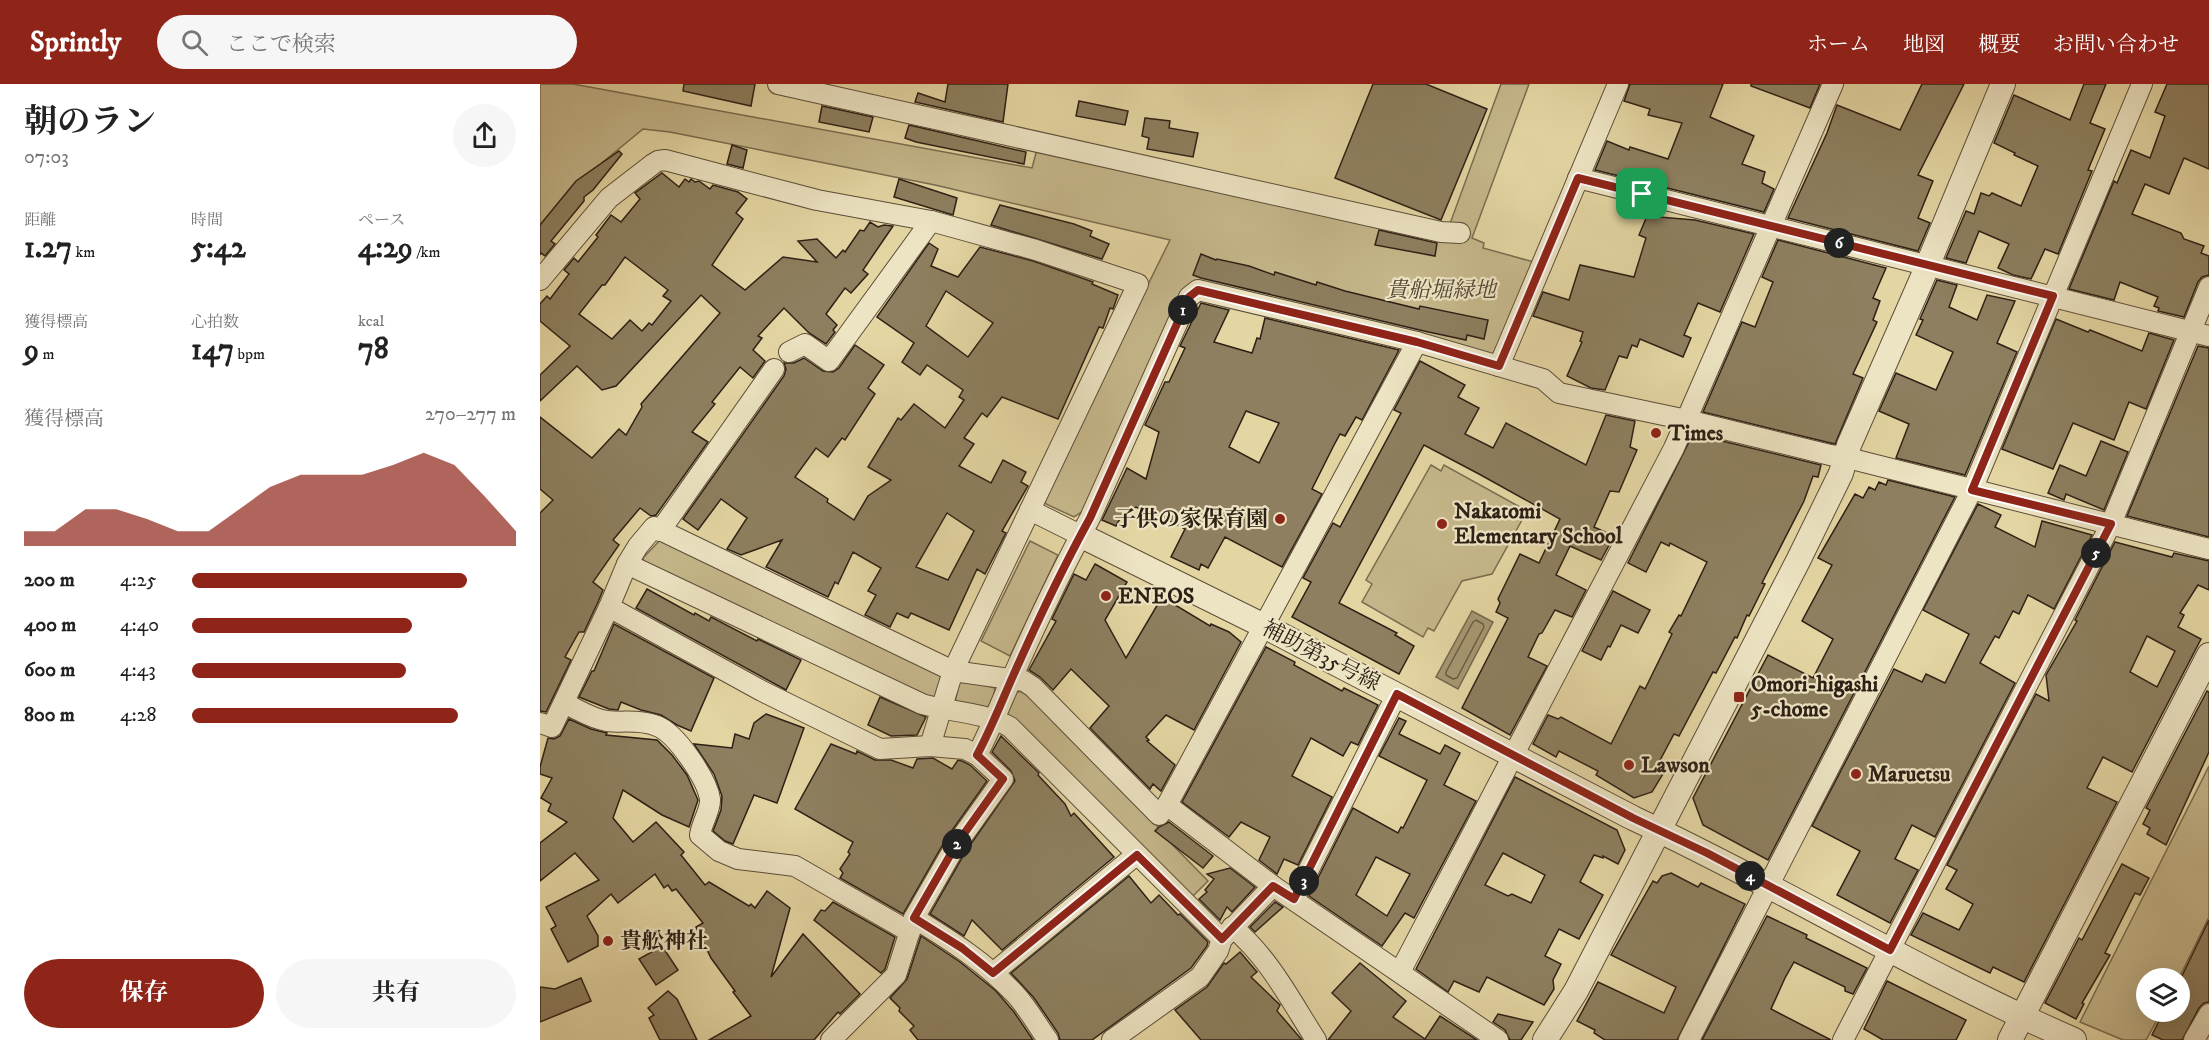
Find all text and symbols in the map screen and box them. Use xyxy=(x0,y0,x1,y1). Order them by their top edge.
search box xyxy=(157,15,577,69)
text: Sprintly xyxy=(30,25,121,60)
icon: search xyxy=(178,26,211,59)
text: ここで検索 xyxy=(226,31,336,58)
text: ホーム xyxy=(1807,32,1870,58)
text: 地図 xyxy=(1903,32,1945,58)
text: 概要 xyxy=(1978,32,2020,58)
text: お問い合わせ xyxy=(2053,32,2179,58)
text: 朝のラン xyxy=(24,102,156,143)
button: share xyxy=(453,104,516,167)
text: 07:03 xyxy=(24,145,69,170)
pin xyxy=(1616,168,1667,219)
icon: arrive xyxy=(1625,177,1658,210)
text: 距離 xyxy=(24,210,56,230)
text: 時間 xyxy=(191,210,223,230)
text: ペース xyxy=(358,210,405,230)
pin: 6 xyxy=(1824,228,1854,258)
text: 1.27 xyxy=(24,230,72,267)
text: 5:42 xyxy=(191,230,246,267)
text: 4:29 xyxy=(358,230,413,267)
text: 6 xyxy=(1835,233,1843,253)
text: km xyxy=(72,242,95,262)
text: /km xyxy=(413,242,441,262)
park label: 貴船堀緑地 xyxy=(1386,277,1498,304)
pin: 1 xyxy=(1168,295,1198,325)
text: 1 xyxy=(1180,300,1186,320)
text: kcal xyxy=(358,311,384,331)
text: 獲得標高 xyxy=(24,312,88,332)
text: 心拍数 xyxy=(191,312,239,332)
text: 78 xyxy=(358,331,389,368)
text: 9 xyxy=(24,332,39,369)
text: 147 xyxy=(191,332,234,369)
text: m xyxy=(39,344,54,364)
text: bpm xyxy=(234,344,265,364)
text: 270–277 m xyxy=(425,402,516,427)
text: 獲得標高 xyxy=(24,407,104,432)
place label: Times xyxy=(1667,420,1724,447)
marker: Times xyxy=(1649,426,1663,440)
place label: Nakatomi Elementary School xyxy=(1454,498,1623,550)
place label: 子供の家保育園 xyxy=(1114,506,1268,533)
marker: 子供の家保育園 xyxy=(1273,512,1287,526)
marker: Nakatomi Elementary School xyxy=(1435,517,1449,531)
pin: 5 xyxy=(2081,538,2111,568)
text: 5 xyxy=(2092,543,2100,563)
text: 200 m xyxy=(24,568,75,593)
text: 4:25 xyxy=(120,568,156,593)
place label: ENEOS xyxy=(1118,583,1194,610)
marker: ENEOS xyxy=(1099,589,1113,603)
text: 400 m xyxy=(24,613,76,638)
text: 4:40 xyxy=(120,613,159,638)
street label: 補助第35号線 xyxy=(1257,615,1385,697)
text: 600 m xyxy=(24,658,75,683)
text: 4:43 xyxy=(120,658,156,683)
place label: Omori-higashi 5-chome xyxy=(1750,671,1879,723)
marker: Omori-higashi 5-chome xyxy=(1732,690,1746,704)
text: 800 m xyxy=(24,703,75,728)
text: 4:28 xyxy=(120,703,157,728)
place label: Lawson xyxy=(1641,752,1710,779)
marker: Lawson xyxy=(1622,758,1636,772)
place label: Maruetsu xyxy=(1868,761,1951,788)
marker: Maruetsu xyxy=(1849,767,1863,781)
pin: 2 xyxy=(942,829,972,859)
text: 2 xyxy=(953,834,961,854)
pin: 4 xyxy=(1735,861,1765,891)
pin: 3 xyxy=(1289,866,1319,896)
text: 4 xyxy=(1745,866,1755,886)
text: 3 xyxy=(1301,871,1307,891)
place label: 貴舩神社 xyxy=(620,928,708,955)
marker: 貴舩神社 xyxy=(601,934,615,948)
button: 保存 xyxy=(24,959,264,1028)
button: 共有 xyxy=(276,959,516,1028)
map controls xyxy=(2136,968,2190,1022)
button: layers xyxy=(2136,968,2190,1022)

